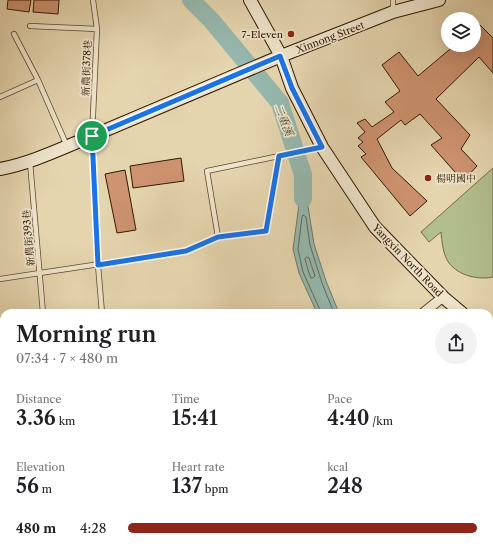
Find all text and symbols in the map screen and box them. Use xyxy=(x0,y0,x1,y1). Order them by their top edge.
map controls xyxy=(441,12,481,52)
button: layers xyxy=(441,12,481,52)
street label: Xinnong Street xyxy=(293,18,367,57)
place label: 7-Eleven xyxy=(242,28,284,41)
marker: 7-Eleven xyxy=(286,29,296,39)
street label: 新農街378巷 xyxy=(79,40,94,96)
water label: 二重溪 xyxy=(272,102,297,139)
pin xyxy=(75,119,109,153)
icon: arrive xyxy=(81,125,103,147)
place label: 楊明國中 xyxy=(436,172,476,185)
marker: 楊明國中 xyxy=(423,173,433,183)
street label: 新農街393巷 xyxy=(20,209,37,267)
street label: Yangxin North Road xyxy=(369,220,446,299)
text: Morning run xyxy=(16,321,156,348)
button: share xyxy=(435,322,477,364)
text: 07:34 · 7 × 480 m xyxy=(16,350,118,366)
text: Distance xyxy=(16,392,62,406)
text: Time xyxy=(172,392,199,406)
text: Pace xyxy=(327,392,352,406)
text: 3.36 xyxy=(16,406,56,430)
text: 15:41 xyxy=(172,406,218,430)
text: 4:40 xyxy=(327,406,369,430)
text: km xyxy=(56,414,75,428)
text: /km xyxy=(369,414,393,428)
text: Elevation xyxy=(16,460,65,474)
text: Heart rate xyxy=(172,460,225,474)
text: kcal xyxy=(327,460,348,474)
text: 56 xyxy=(16,474,39,498)
text: 137 xyxy=(172,474,202,498)
text: 248 xyxy=(327,474,363,498)
text: m xyxy=(39,482,52,496)
text: bpm xyxy=(202,482,229,496)
text: 480 m xyxy=(16,520,56,536)
text: 4:28 xyxy=(80,520,106,536)

